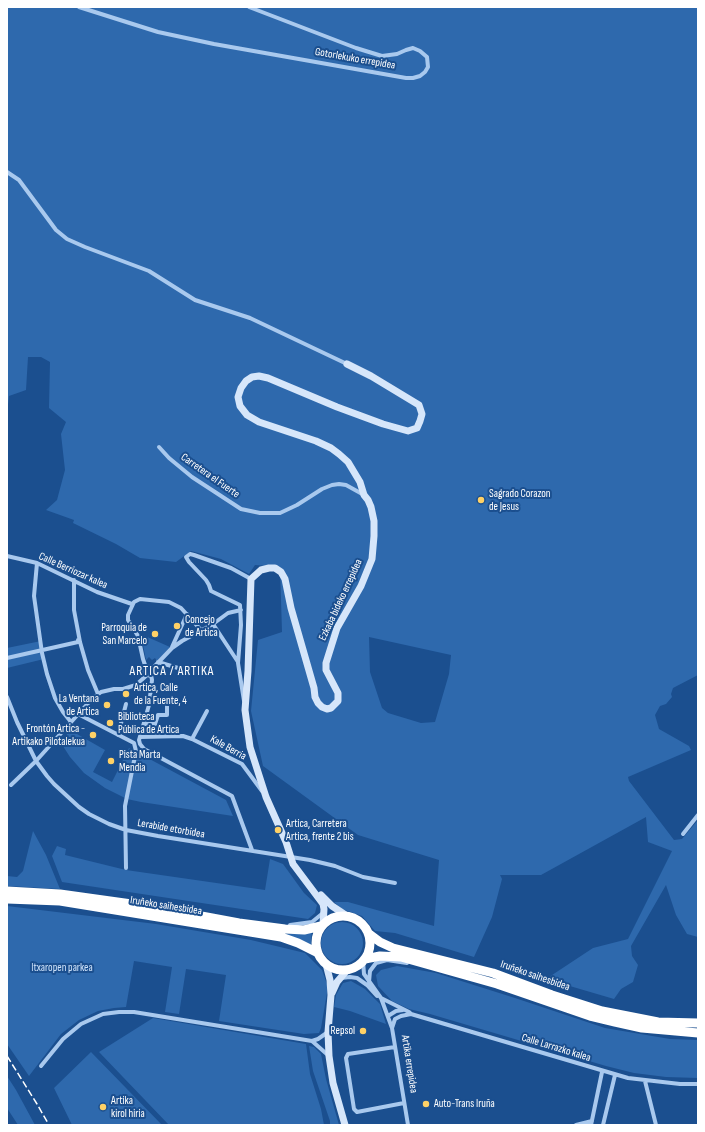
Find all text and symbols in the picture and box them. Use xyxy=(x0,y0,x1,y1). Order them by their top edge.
street label: Gotorlekuko errepidea xyxy=(314,45,396,73)
street label: Carretera el Fuerte xyxy=(178,451,242,501)
place label: Sagrado Corazon de Jesus xyxy=(489,487,551,513)
marker: Sagrado Corazon de Jesus xyxy=(476,495,486,505)
street label: Calle Berriozar kalea xyxy=(37,550,109,592)
street label: Ezkaba bideko errepidea xyxy=(316,557,366,643)
place label: Concejo de Artica xyxy=(185,613,218,639)
place label: Parroquia de San Marcelo xyxy=(101,621,147,647)
marker: Concejo de Artica xyxy=(172,621,182,631)
marker: Parroquia de San Marcelo xyxy=(150,629,160,639)
district label: ARTICA / ARTIKA xyxy=(130,664,214,680)
place label: Artica, Calle de la Fuente, 4 xyxy=(134,681,187,707)
marker: Artica, Calle de la Fuente, 4 xyxy=(121,689,131,699)
place label: La Ventana de Artica xyxy=(59,692,99,718)
marker: La Ventana de Artica xyxy=(102,700,112,710)
place label: Biblioteca Pública de Artica xyxy=(118,710,179,736)
marker: Biblioteca Pública de Artica xyxy=(105,718,115,728)
place label: Frontón Artica - Artikako Pilotalekua xyxy=(12,722,85,748)
marker: Frontón Artica - Artikako Pilotalekua xyxy=(88,730,98,740)
street label: Kale Berria xyxy=(208,733,248,763)
place label: Pista Marta Mendia xyxy=(119,748,161,774)
marker: Pista Marta Mendia xyxy=(106,756,116,766)
street label: Lerabide etorbidea xyxy=(136,817,206,841)
place label: Artica, Carretera Artica, frente 2 bis xyxy=(286,817,354,843)
marker: Artica, Carretera Artica, frente 2 bis xyxy=(273,825,283,835)
street label: Iruñeko saihesbidea xyxy=(129,894,203,918)
street label: Iruñeko saihesbidea xyxy=(499,958,571,994)
park label: Itxaropen parkea xyxy=(31,961,93,975)
place label: Repsol xyxy=(331,1024,355,1038)
marker: Repsol xyxy=(358,1026,368,1036)
street label: Calle Larrazko kalea xyxy=(520,1031,592,1065)
street label: Artika errepidea xyxy=(398,1034,420,1094)
place label: Artika kirol hiria xyxy=(111,1094,145,1120)
place label: Auto-Trans Iruña xyxy=(434,1097,495,1111)
marker: Auto-Trans Iruña xyxy=(421,1099,431,1109)
marker: Artika kirol hiria xyxy=(98,1102,108,1112)

